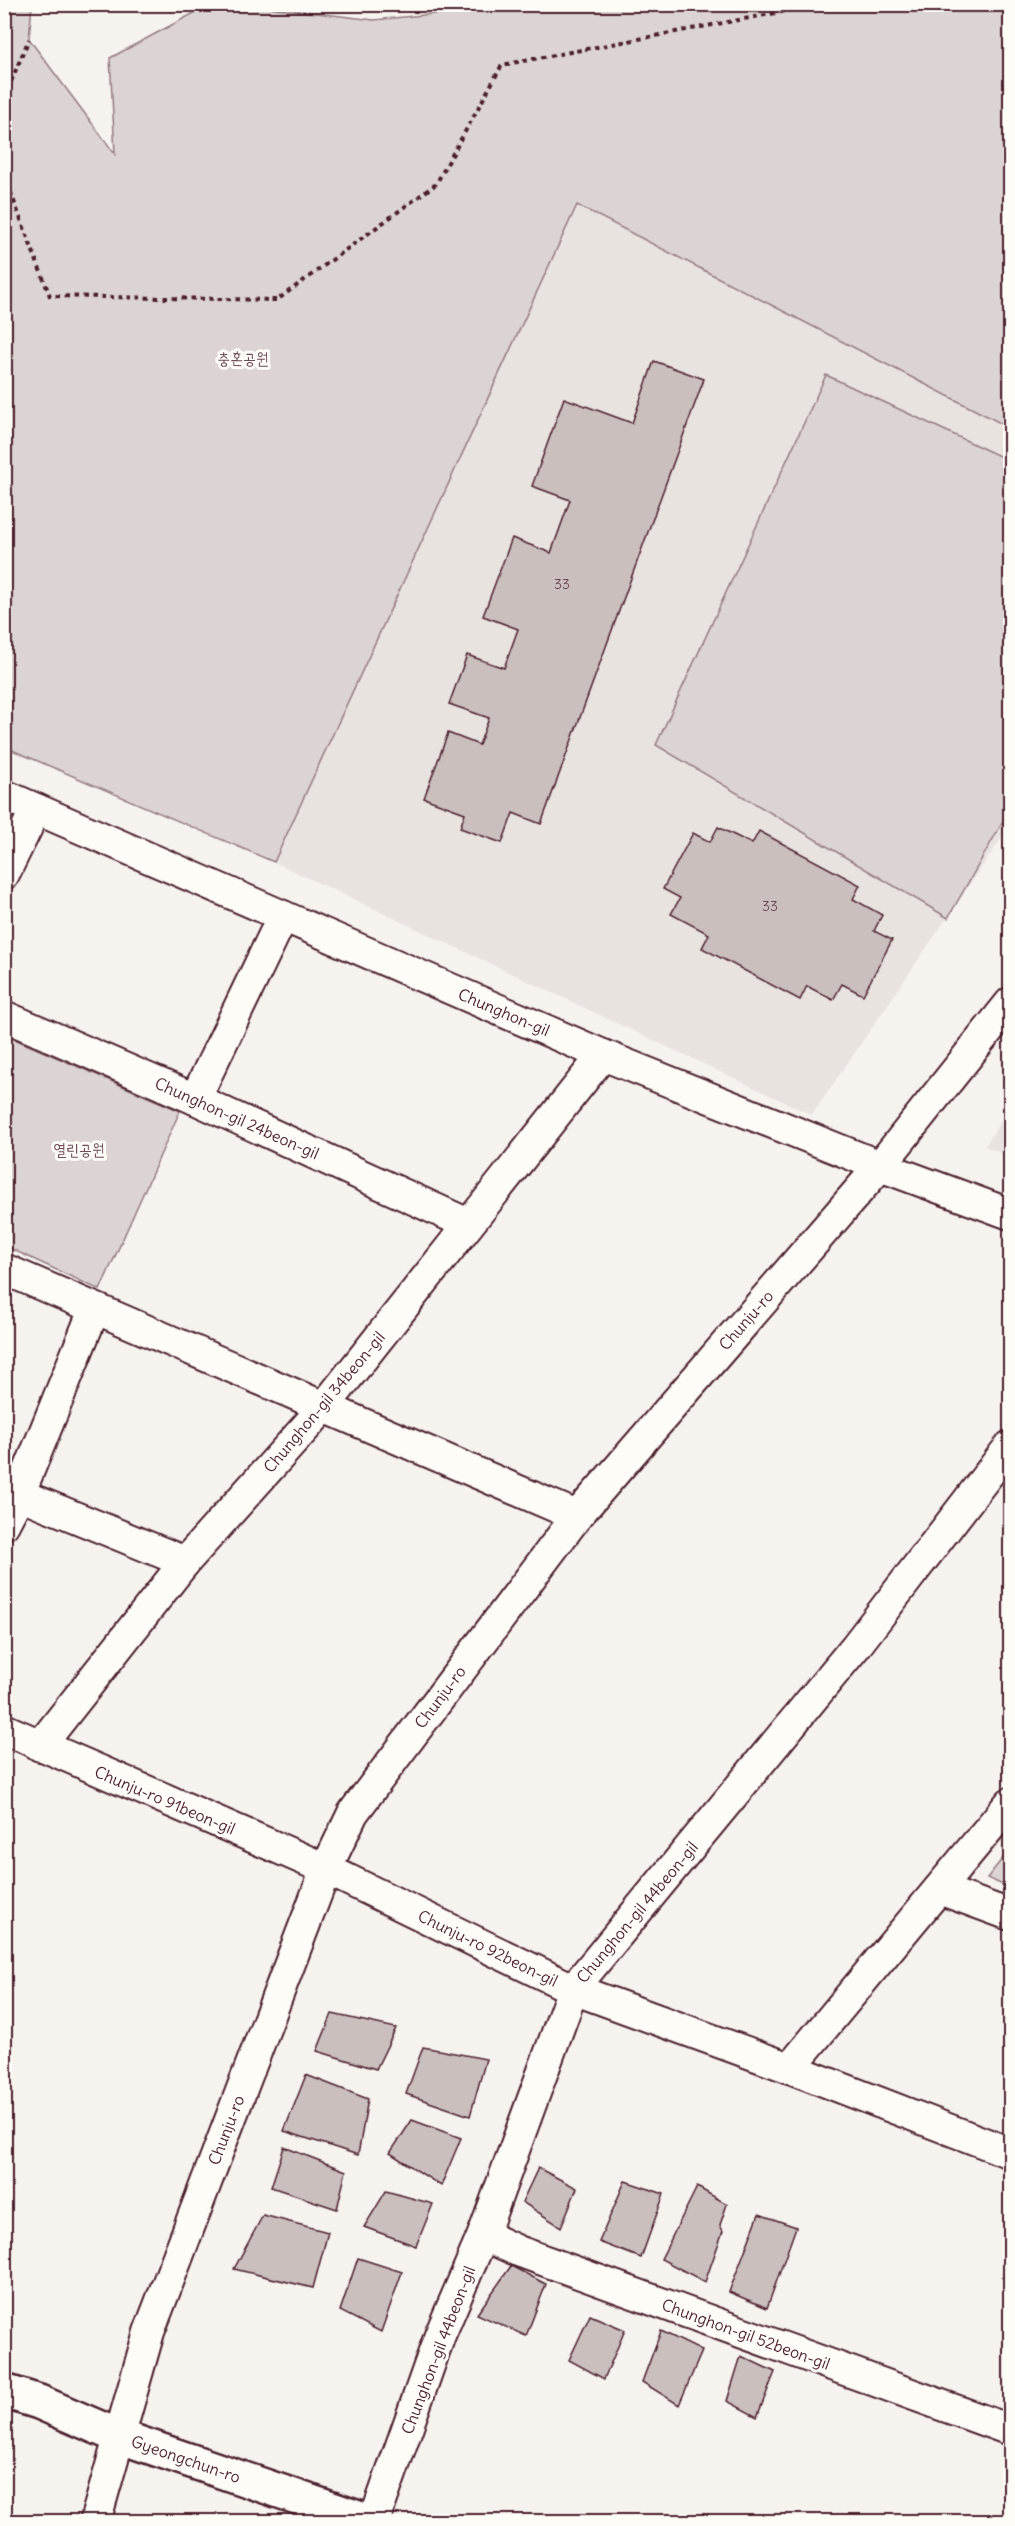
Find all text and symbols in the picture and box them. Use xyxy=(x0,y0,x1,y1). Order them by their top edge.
park label: 충혼공원 xyxy=(217,348,269,368)
house number: 33 xyxy=(554,575,570,593)
house number: 33 xyxy=(762,897,778,915)
street label: Chunghon-gil xyxy=(455,984,553,1040)
street label: Chunghon-gil 24beon-gil xyxy=(152,1073,322,1163)
park label: 열린공원 xyxy=(53,1139,105,1159)
street label: Chunju-ro xyxy=(714,1286,778,1354)
street label: Chunghon-gil 34beon-gil xyxy=(259,1327,389,1477)
street label: Chunju-ro xyxy=(410,1662,470,1732)
street label: Chunju-ro 91beon-gil xyxy=(92,1761,238,1839)
street label: Chunghon-gil 44beon-gil xyxy=(572,1837,702,1987)
street label: Chunju-ro 92beon-gil xyxy=(415,1905,561,1991)
street label: Chunju-ro xyxy=(204,2092,248,2168)
street label: Chunghon-gil 44beon-gil xyxy=(397,2263,479,2437)
street label: Chunghon-gil 52beon-gil xyxy=(659,2294,833,2374)
street label: Gyeongchun-ro xyxy=(129,2431,243,2487)

